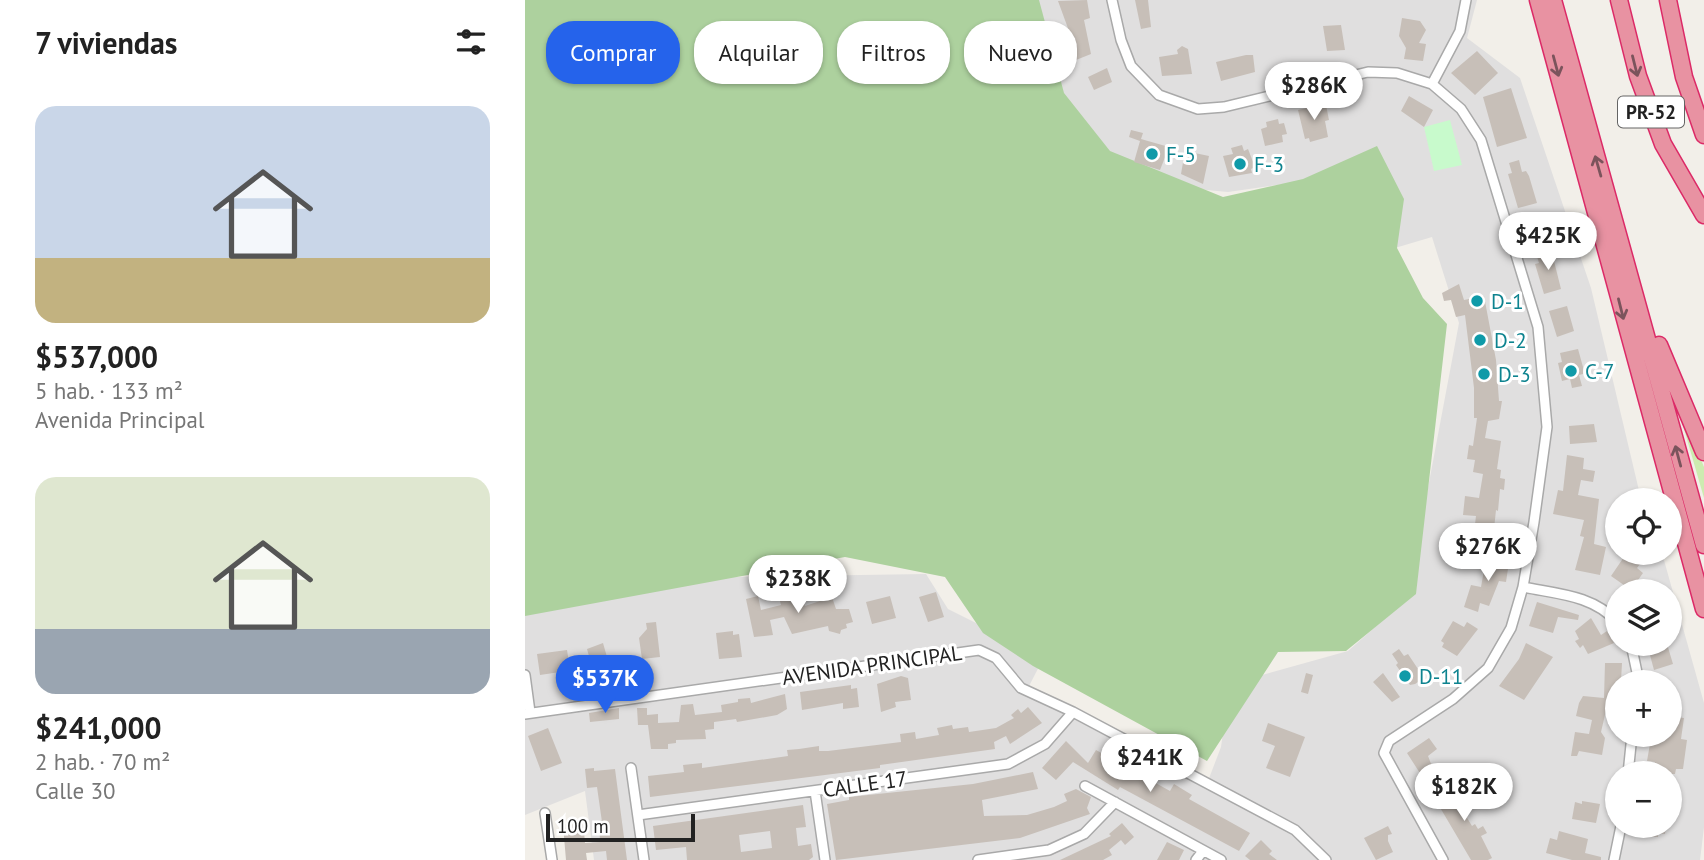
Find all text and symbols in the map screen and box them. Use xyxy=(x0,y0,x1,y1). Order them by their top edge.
chip: Comprar xyxy=(546,21,680,84)
chip: Alquilar xyxy=(694,21,823,84)
chip: Filtros xyxy=(837,21,950,84)
chip: Nuevo xyxy=(964,21,1077,84)
text: 7 viviendas xyxy=(35,23,177,62)
icon: filters xyxy=(452,23,490,61)
one-way arrow xyxy=(1550,54,1563,77)
one-way arrow xyxy=(1629,54,1642,77)
pin: $286K xyxy=(1265,62,1363,122)
text: $286K xyxy=(1281,70,1347,99)
road number: PR-52 xyxy=(1618,96,1684,128)
place label: F-5 xyxy=(1166,141,1196,168)
marker: F-5 xyxy=(1144,146,1160,162)
icon: home xyxy=(200,151,326,277)
place label: F-3 xyxy=(1254,151,1284,178)
one-way arrow xyxy=(1591,155,1604,177)
marker: F-3 xyxy=(1232,156,1248,172)
pin: $425K xyxy=(1499,212,1597,272)
text: $425K xyxy=(1515,220,1581,249)
place label: D-1 xyxy=(1491,288,1524,315)
marker: D-1 xyxy=(1469,293,1485,309)
one-way arrow xyxy=(1615,297,1628,320)
place label: D-2 xyxy=(1494,327,1527,354)
marker: D-2 xyxy=(1472,332,1488,348)
text: $537,000 xyxy=(35,337,158,376)
place label: C-7 xyxy=(1585,358,1614,385)
place label: D-3 xyxy=(1498,361,1531,388)
marker: C-7 xyxy=(1563,363,1579,379)
marker: D-3 xyxy=(1476,366,1492,382)
text: 5 hab. · 133 m² xyxy=(35,376,183,405)
text: Avenida Principal xyxy=(35,405,205,434)
one-way arrow xyxy=(1671,445,1684,467)
map controls xyxy=(1605,488,1682,838)
button: locate xyxy=(1605,488,1682,565)
icon: home xyxy=(200,522,326,648)
pin: $276K xyxy=(1439,524,1537,583)
text: $276K xyxy=(1455,531,1521,560)
pin: $238K xyxy=(749,556,847,615)
text: $238K xyxy=(765,563,831,592)
button: layers xyxy=(1605,579,1682,656)
street label: AVENIDA PRINCIPAL xyxy=(780,639,964,691)
pin: $537K xyxy=(556,656,654,715)
text: $537K xyxy=(572,663,638,692)
place label: D-11 xyxy=(1419,663,1463,690)
marker: D-11 xyxy=(1397,668,1413,684)
button: + xyxy=(1605,670,1682,747)
text: $241,000 xyxy=(35,708,162,747)
pin: $241K xyxy=(1101,734,1199,794)
text: $241K xyxy=(1117,742,1183,771)
text: 2 hab. · 70 m² xyxy=(35,747,170,776)
button: − xyxy=(1605,761,1682,838)
pin: $182K xyxy=(1415,764,1513,823)
street label: CALLE 17 xyxy=(821,765,909,803)
text: $182K xyxy=(1431,771,1497,800)
text: Calle 30 xyxy=(35,776,115,805)
scale bar xyxy=(546,811,695,843)
text: 100 m xyxy=(557,814,609,838)

